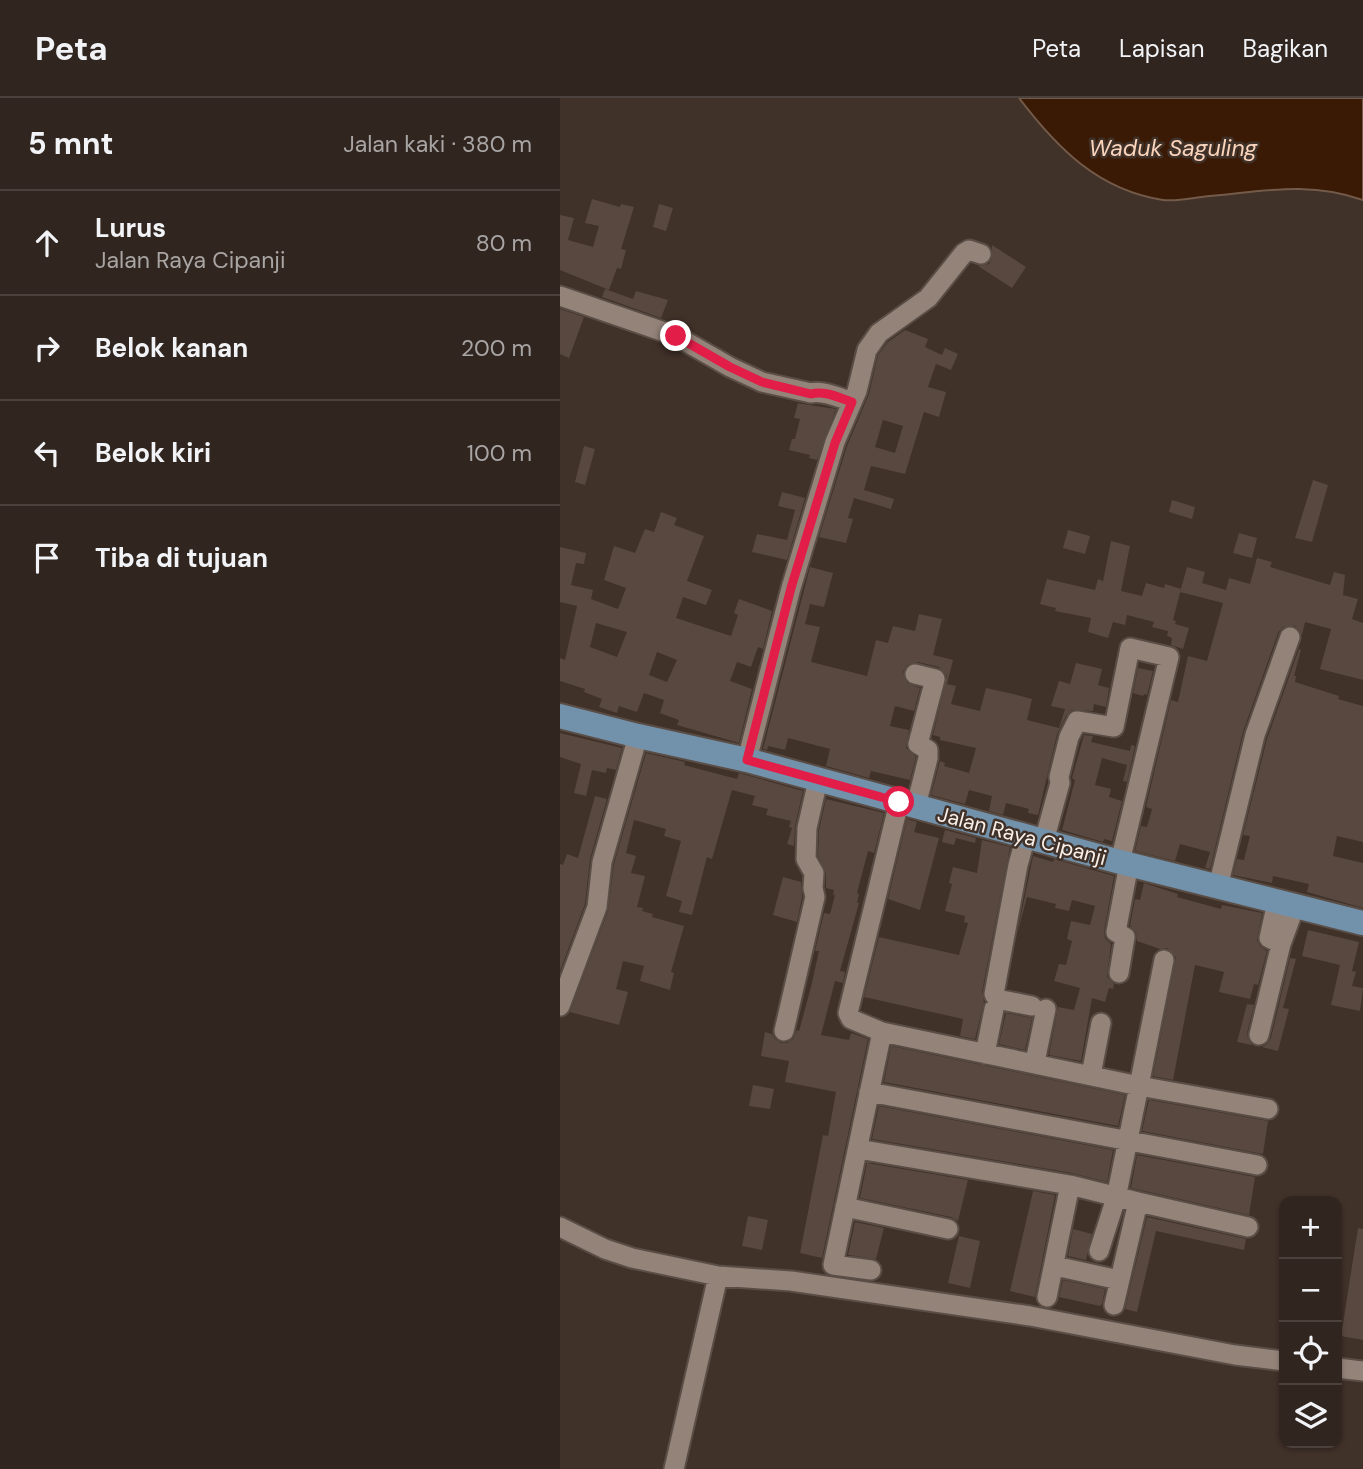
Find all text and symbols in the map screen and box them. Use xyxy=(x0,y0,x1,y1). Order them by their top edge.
text: Peta xyxy=(35,27,108,70)
text: Peta xyxy=(1032,33,1081,64)
text: Lapisan xyxy=(1119,33,1204,64)
text: Bagikan xyxy=(1242,33,1328,64)
text: 5 mnt xyxy=(28,124,113,163)
text: Jalan kaki · 380 m xyxy=(343,129,532,159)
water label: Waduk Saguling xyxy=(1089,133,1259,163)
text: Lurus xyxy=(95,211,166,245)
icon: ahead xyxy=(28,224,66,262)
text: 80 m xyxy=(476,228,532,258)
text: Jalan Raya Cipanji xyxy=(95,245,285,275)
route end xyxy=(660,320,691,351)
icon: right xyxy=(28,329,66,367)
text: Belok kanan xyxy=(95,331,248,365)
text: 200 m xyxy=(461,333,532,363)
icon: left xyxy=(28,434,66,472)
text: Belok kiri xyxy=(95,436,211,470)
text: 100 m xyxy=(467,438,532,468)
icon: arrive xyxy=(28,539,66,577)
text: Tiba di tujuan xyxy=(95,541,268,575)
route start xyxy=(883,786,914,817)
street label: Jalan Raya Cipanji xyxy=(934,800,1110,872)
map controls xyxy=(1279,1196,1342,1448)
button: + xyxy=(1279,1196,1342,1259)
button: − xyxy=(1279,1259,1342,1322)
button: locate xyxy=(1279,1322,1342,1385)
button: layers xyxy=(1279,1385,1342,1448)

